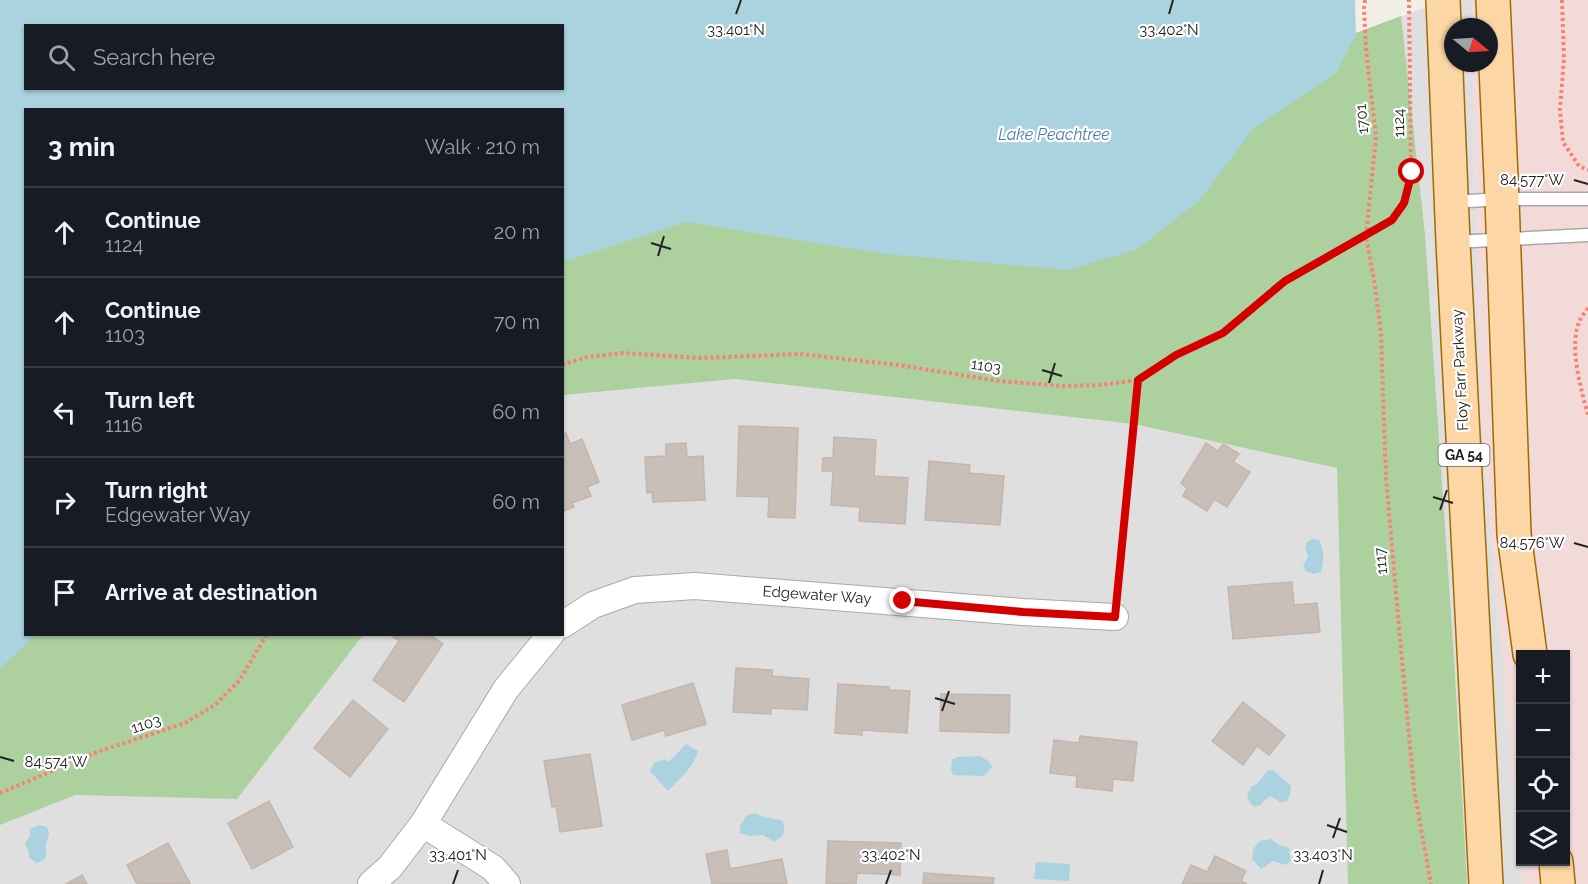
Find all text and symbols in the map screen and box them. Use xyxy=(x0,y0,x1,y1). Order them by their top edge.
north arrow xyxy=(1444,18,1498,72)
text: 33.401°N xyxy=(707,21,765,39)
text: 33.402°N xyxy=(1139,21,1199,39)
search box xyxy=(24,24,564,90)
icon: search xyxy=(45,41,78,74)
text: Search here xyxy=(93,44,215,70)
street label: 1701 xyxy=(1352,103,1372,135)
street label: 1124 xyxy=(1390,108,1408,138)
water label: Lake Peachtree xyxy=(998,125,1110,144)
text: 3 min xyxy=(48,132,115,162)
text: Walk · 210 m xyxy=(425,135,540,159)
route start xyxy=(1398,158,1424,184)
text: 84.577°W xyxy=(1500,171,1564,189)
text: Continue xyxy=(105,207,201,233)
icon: ahead xyxy=(48,216,81,249)
text: 20 m xyxy=(494,220,540,244)
text: 1124 xyxy=(105,233,143,257)
text: Continue xyxy=(105,297,201,323)
icon: ahead xyxy=(48,306,81,339)
street label: Floy Farr Parkway xyxy=(1448,309,1472,431)
text: 70 m xyxy=(494,310,540,334)
text: 1103 xyxy=(105,323,145,347)
street label: 1103 xyxy=(970,355,1002,377)
text: Turn left xyxy=(105,387,195,413)
icon: left xyxy=(48,396,81,429)
text: 60 m xyxy=(492,400,540,424)
text: 1116 xyxy=(105,413,143,437)
road number: GA 54 xyxy=(1438,444,1490,466)
text: Turn right xyxy=(105,477,208,503)
icon: right xyxy=(48,486,81,519)
text: 60 m xyxy=(492,490,540,514)
text: Edgewater Way xyxy=(105,503,250,527)
text: 84.576°W xyxy=(1500,534,1565,552)
street label: 1117 xyxy=(1371,547,1391,575)
icon: arrive xyxy=(48,576,81,609)
text: Arrive at destination xyxy=(105,579,318,605)
street label: Edgewater Way xyxy=(762,582,872,608)
route end xyxy=(889,587,915,613)
map controls xyxy=(1516,650,1570,866)
button: + xyxy=(1516,650,1570,704)
button: − xyxy=(1516,704,1570,758)
street label: 1103 xyxy=(129,711,163,737)
text: 84.574°W xyxy=(25,753,88,771)
button: locate xyxy=(1516,758,1570,812)
button: layers xyxy=(1516,812,1570,866)
text: 33.401°N xyxy=(429,846,487,864)
text: 33.402°N xyxy=(861,846,921,864)
text: 33.403°N xyxy=(1293,846,1353,864)

